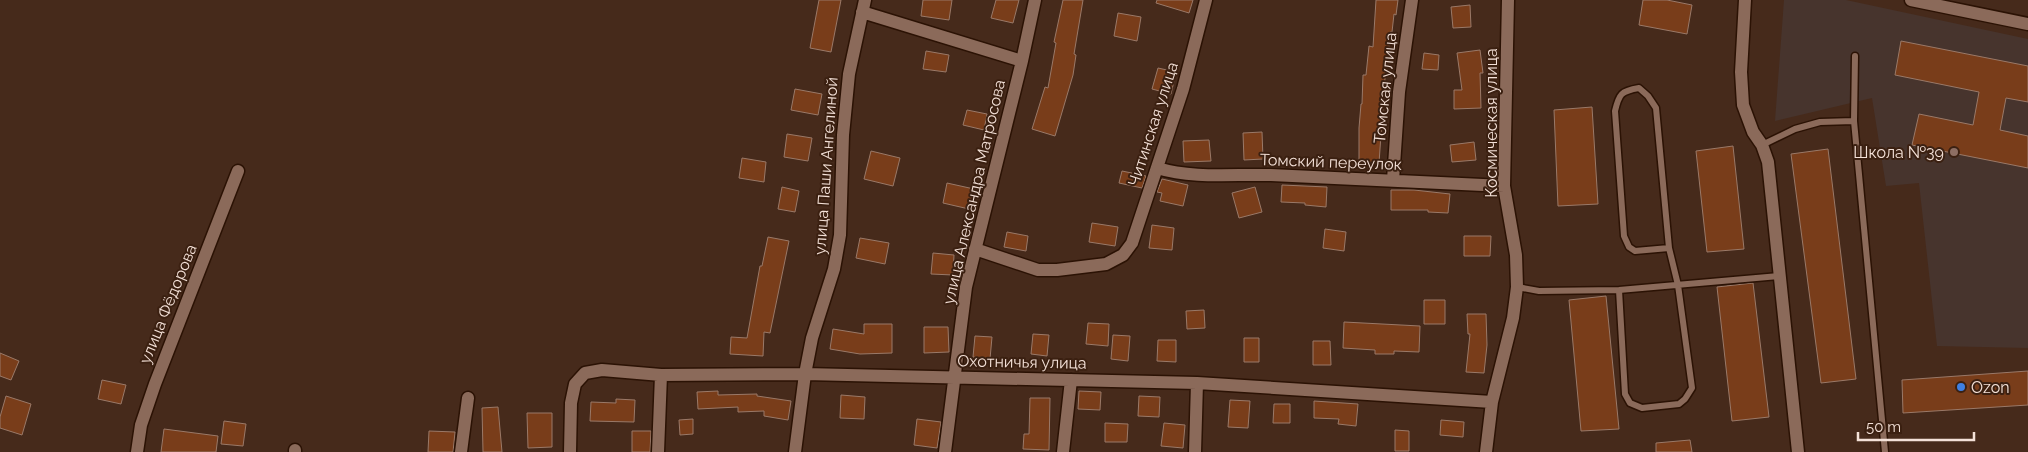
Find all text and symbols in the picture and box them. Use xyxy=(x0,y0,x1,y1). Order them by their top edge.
street label: Томская улица xyxy=(1370,31,1400,145)
street label: Космическая улица xyxy=(1482,48,1501,198)
street label: Читинская улица xyxy=(1124,60,1182,188)
street label: улица Паши Ангелиной xyxy=(810,76,842,256)
street label: улица Александра Матросова xyxy=(939,78,1009,306)
place label: Школа №39 xyxy=(1853,143,1944,162)
marker: Школа №39 xyxy=(1948,146,1960,158)
street label: Томский переулок xyxy=(1260,150,1402,174)
street label: улица Фёдорова xyxy=(135,241,201,367)
street label: Охотничья улица xyxy=(957,351,1087,373)
place label: Ozon xyxy=(1971,378,2010,397)
marker: Ozon xyxy=(1955,381,1967,393)
scale bar xyxy=(1858,410,1974,442)
text: 50 m xyxy=(1866,418,1901,436)

